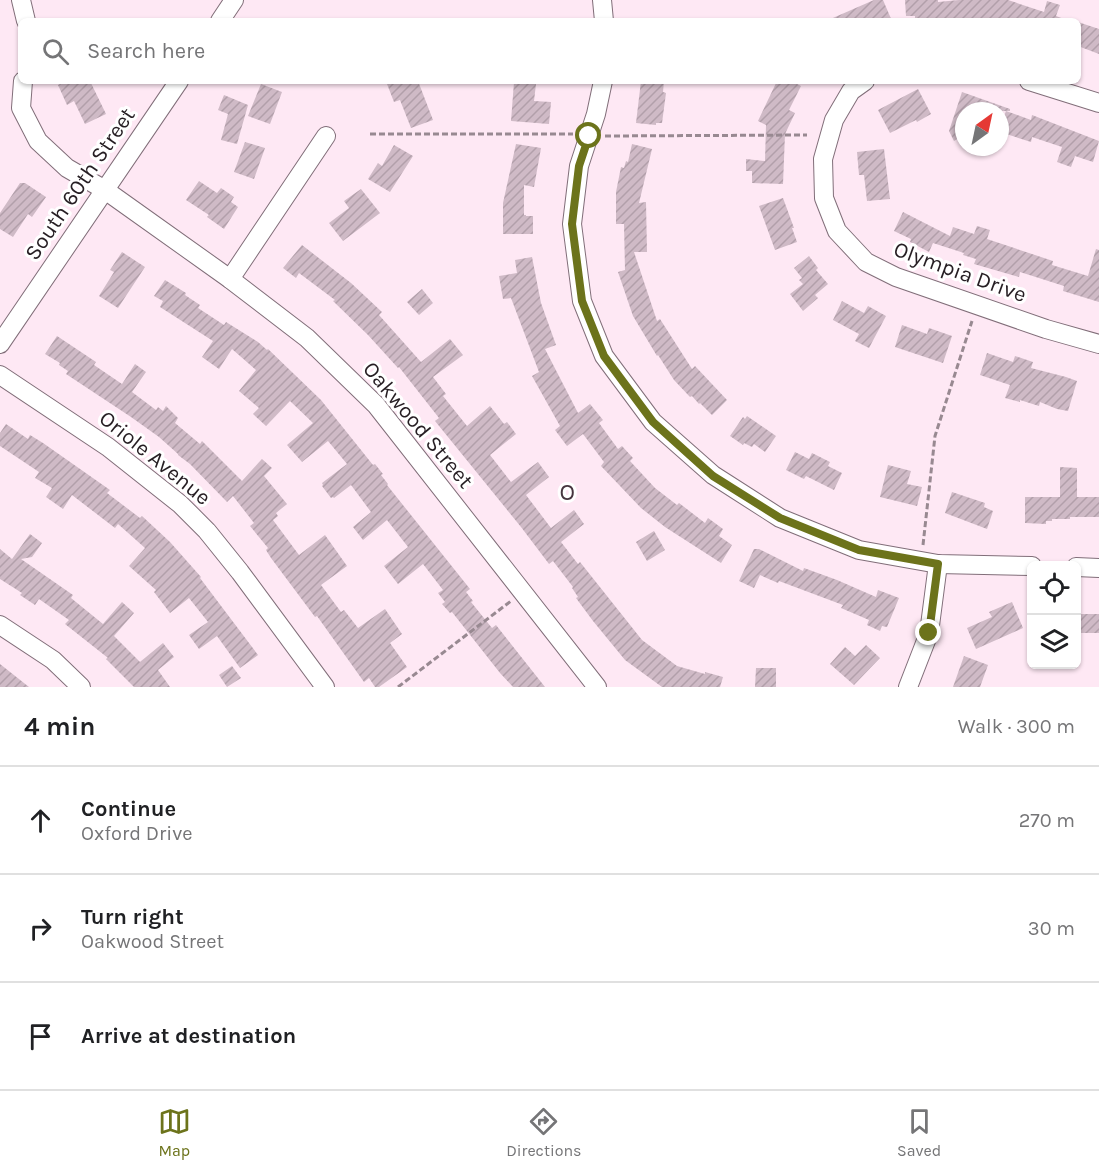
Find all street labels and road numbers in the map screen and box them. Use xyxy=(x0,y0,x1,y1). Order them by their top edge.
street label: South 60th Street xyxy=(19,103,141,265)
street label: Olympia Drive xyxy=(890,236,1030,308)
street label: Oakwood Street xyxy=(357,356,479,494)
street label: Oriole Avenue xyxy=(94,405,216,511)

